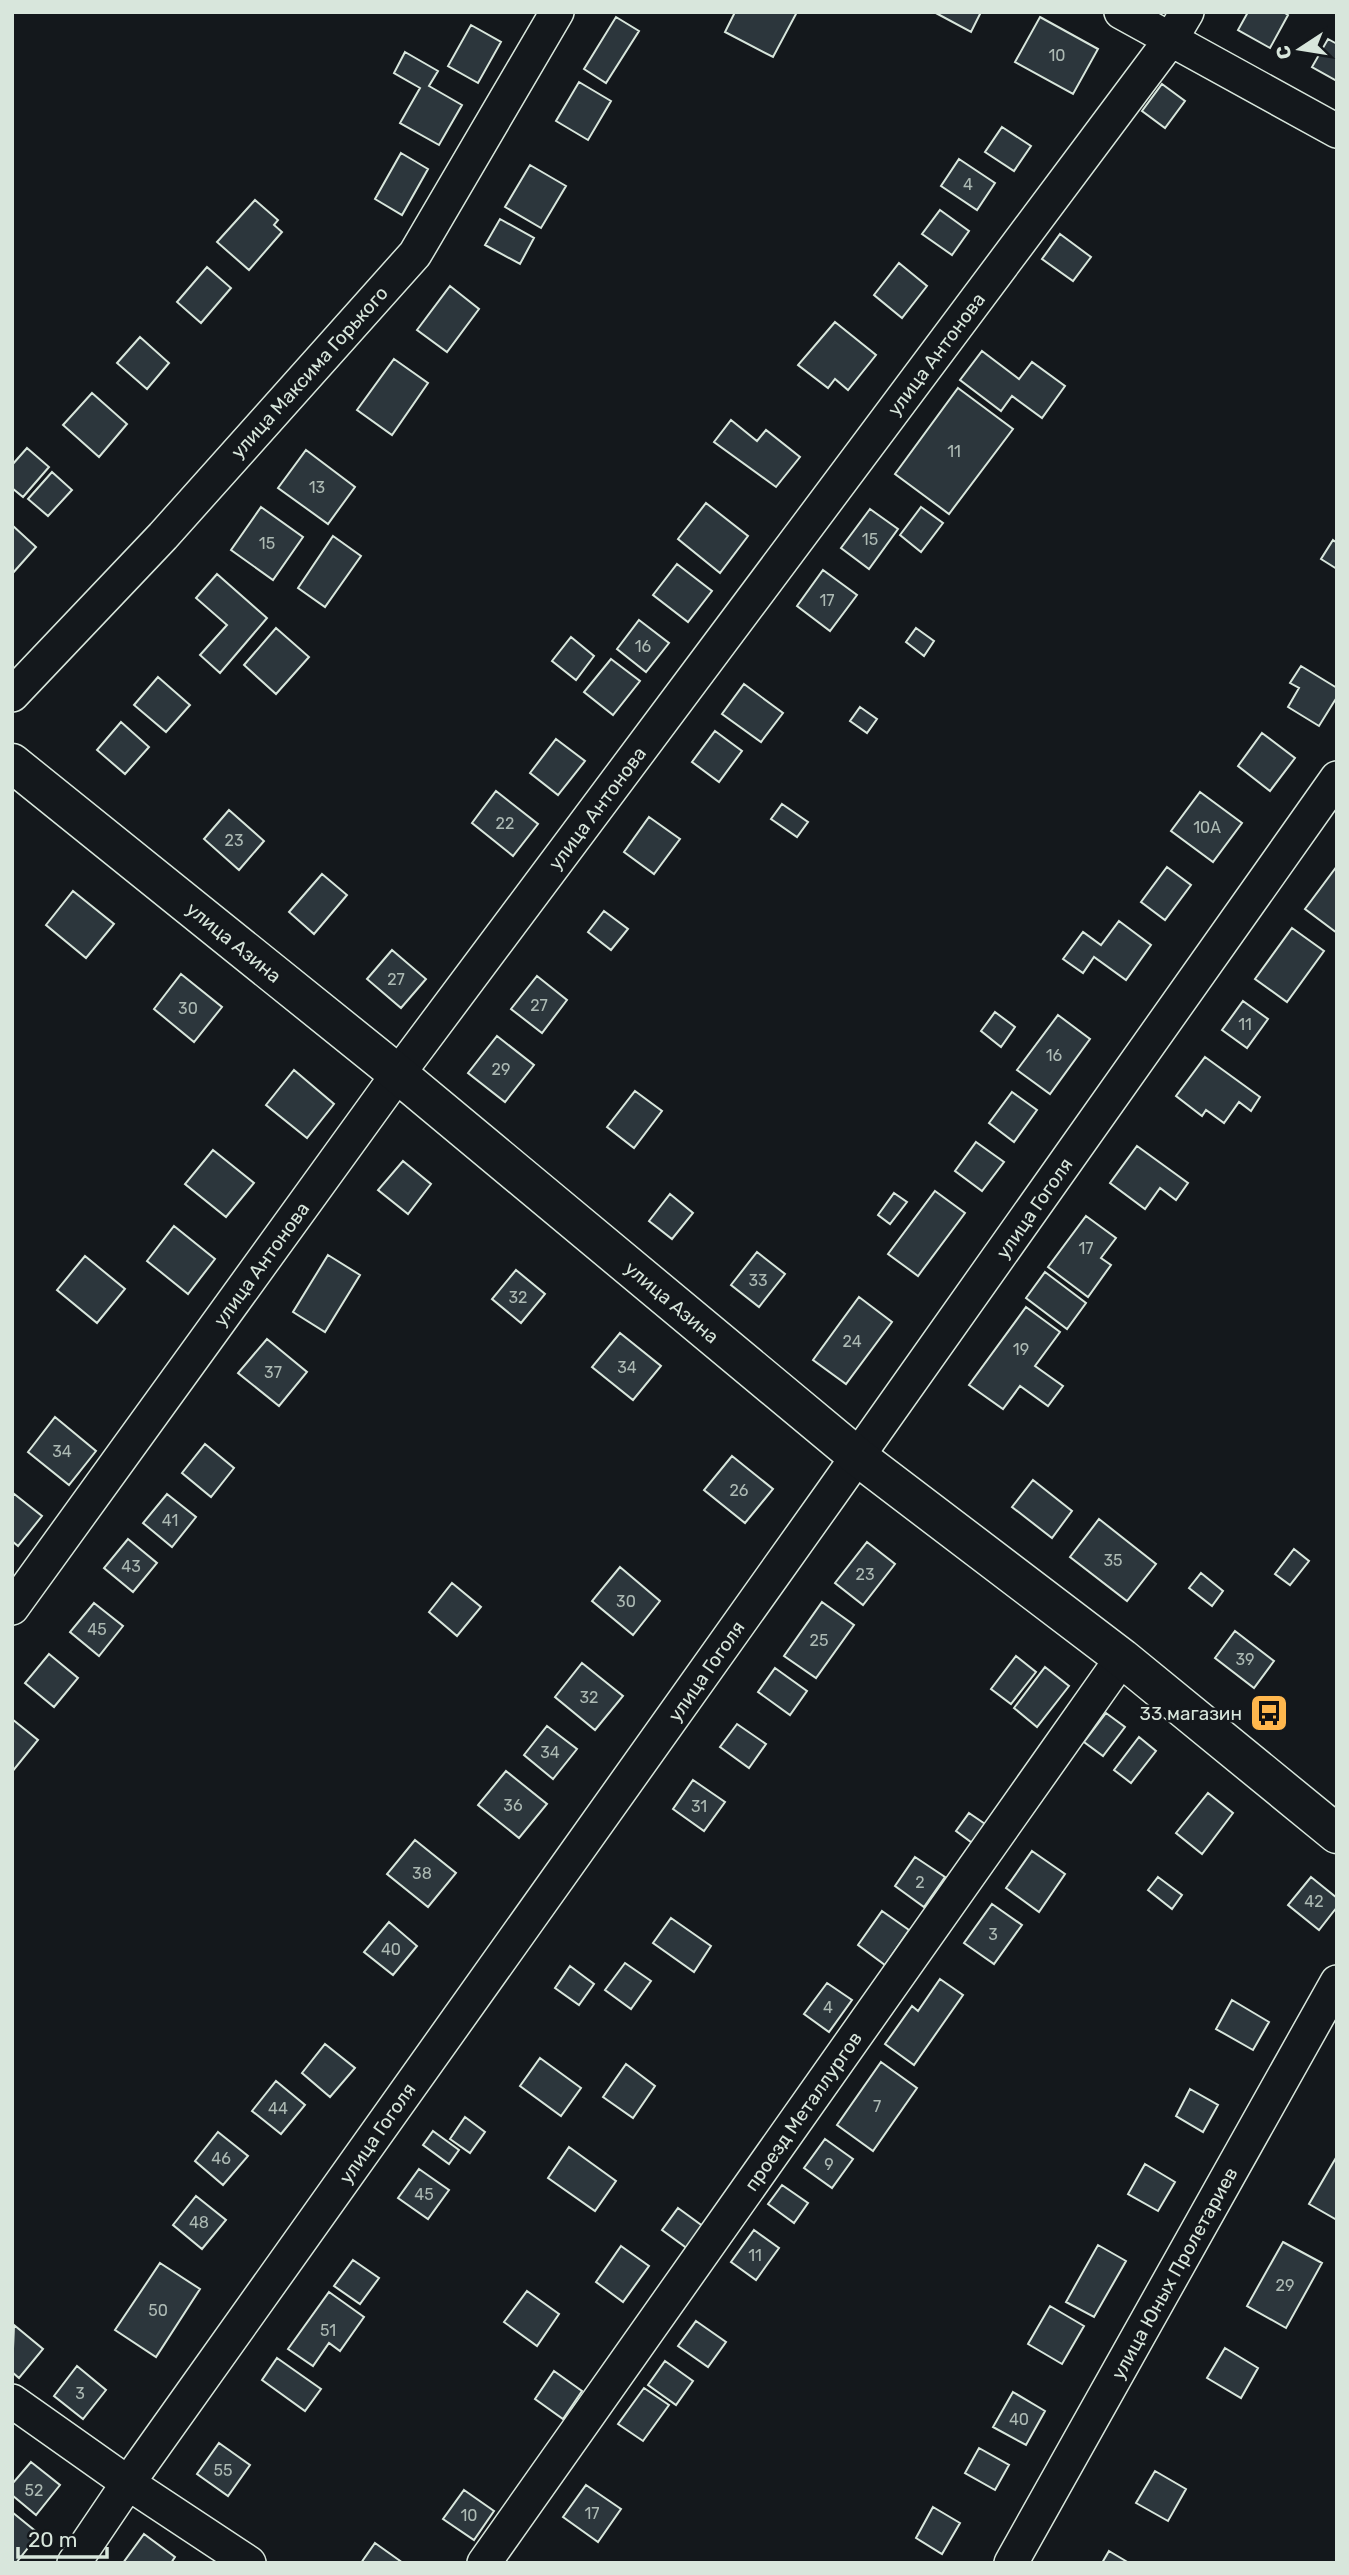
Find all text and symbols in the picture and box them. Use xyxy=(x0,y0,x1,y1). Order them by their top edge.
north arrow xyxy=(1265,14,1335,84)
text: С xyxy=(1271,44,1296,61)
house number: 10 xyxy=(1048,46,1066,65)
house number: 4 xyxy=(963,175,973,194)
street label: улица Максима Горького xyxy=(226,282,393,463)
street label: улица Антонова xyxy=(883,288,990,420)
house number: 11 xyxy=(947,442,961,461)
house number: 13 xyxy=(309,478,325,497)
house number: 15 xyxy=(862,530,878,549)
house number: 15 xyxy=(259,534,275,553)
house number: 17 xyxy=(819,591,835,610)
house number: 16 xyxy=(635,637,652,656)
street label: улица Антонова xyxy=(544,742,651,874)
house number: 22 xyxy=(496,814,514,833)
house number: 10А xyxy=(1193,818,1221,837)
house number: 23 xyxy=(224,831,244,850)
street label: улица Азина xyxy=(182,897,286,988)
house number: 27 xyxy=(387,970,405,989)
house number: 27 xyxy=(530,996,548,1015)
house number: 30 xyxy=(178,999,198,1018)
house number: 11 xyxy=(1238,1015,1252,1034)
house number: 16 xyxy=(1046,1046,1063,1065)
house number: 29 xyxy=(492,1060,510,1079)
street label: улица Гоголя xyxy=(991,1153,1078,1263)
street label: улица Антонова xyxy=(209,1198,314,1331)
house number: 17 xyxy=(1078,1239,1094,1258)
street label: улица Азина xyxy=(620,1256,723,1348)
house number: 33 xyxy=(748,1271,768,1290)
house number: 32 xyxy=(508,1288,528,1307)
house number: 24 xyxy=(842,1332,862,1351)
house number: 19 xyxy=(1013,1340,1029,1359)
house number: 34 xyxy=(617,1358,637,1377)
house number: 37 xyxy=(264,1363,282,1382)
house number: 34 xyxy=(52,1442,72,1461)
house number: 26 xyxy=(729,1481,749,1500)
house number: 41 xyxy=(162,1511,178,1530)
house number: 35 xyxy=(1103,1551,1123,1570)
house number: 43 xyxy=(121,1557,141,1576)
house number: 23 xyxy=(855,1565,875,1584)
house number: 30 xyxy=(616,1592,636,1611)
street label: улица Гоголя xyxy=(663,1616,750,1726)
house number: 45 xyxy=(87,1620,107,1639)
house number: 25 xyxy=(810,1631,828,1650)
house number: 39 xyxy=(1235,1650,1255,1669)
house number: 32 xyxy=(579,1688,599,1707)
bus stop icon: 33 магазин xyxy=(1248,1692,1290,1734)
place label: 33 магазин xyxy=(1140,1702,1242,1725)
house number: 34 xyxy=(540,1743,560,1762)
house number: 36 xyxy=(503,1796,523,1815)
house number: 31 xyxy=(691,1797,707,1816)
house number: 38 xyxy=(412,1864,432,1883)
house number: 2 xyxy=(915,1873,925,1892)
house number: 42 xyxy=(1304,1892,1324,1911)
house number: 3 xyxy=(988,1925,998,1944)
house number: 40 xyxy=(381,1940,401,1959)
house number: 4 xyxy=(823,1998,833,2017)
street label: проезд Металлургов xyxy=(740,2027,867,2195)
street label: улица Гоголя xyxy=(334,2078,421,2188)
house number: 7 xyxy=(873,2097,881,2116)
house number: 44 xyxy=(268,2099,288,2118)
house number: 46 xyxy=(211,2149,231,2168)
house number: 9 xyxy=(824,2155,834,2174)
street label: улица Юных Пролетариев xyxy=(1106,2163,1242,2383)
house number: 45 xyxy=(414,2185,434,2204)
house number: 48 xyxy=(189,2213,209,2232)
house number: 11 xyxy=(748,2246,762,2265)
house number: 29 xyxy=(1276,2276,1294,2295)
house number: 50 xyxy=(148,2301,168,2320)
house number: 51 xyxy=(320,2321,336,2340)
house number: 3 xyxy=(75,2384,85,2403)
house number: 40 xyxy=(1009,2410,1029,2429)
house number: 55 xyxy=(213,2461,233,2480)
house number: 52 xyxy=(25,2481,43,2500)
house number: 17 xyxy=(584,2504,600,2523)
house number: 10 xyxy=(460,2506,478,2525)
scale bar xyxy=(18,2516,107,2560)
text: 20 m xyxy=(28,2527,77,2552)

